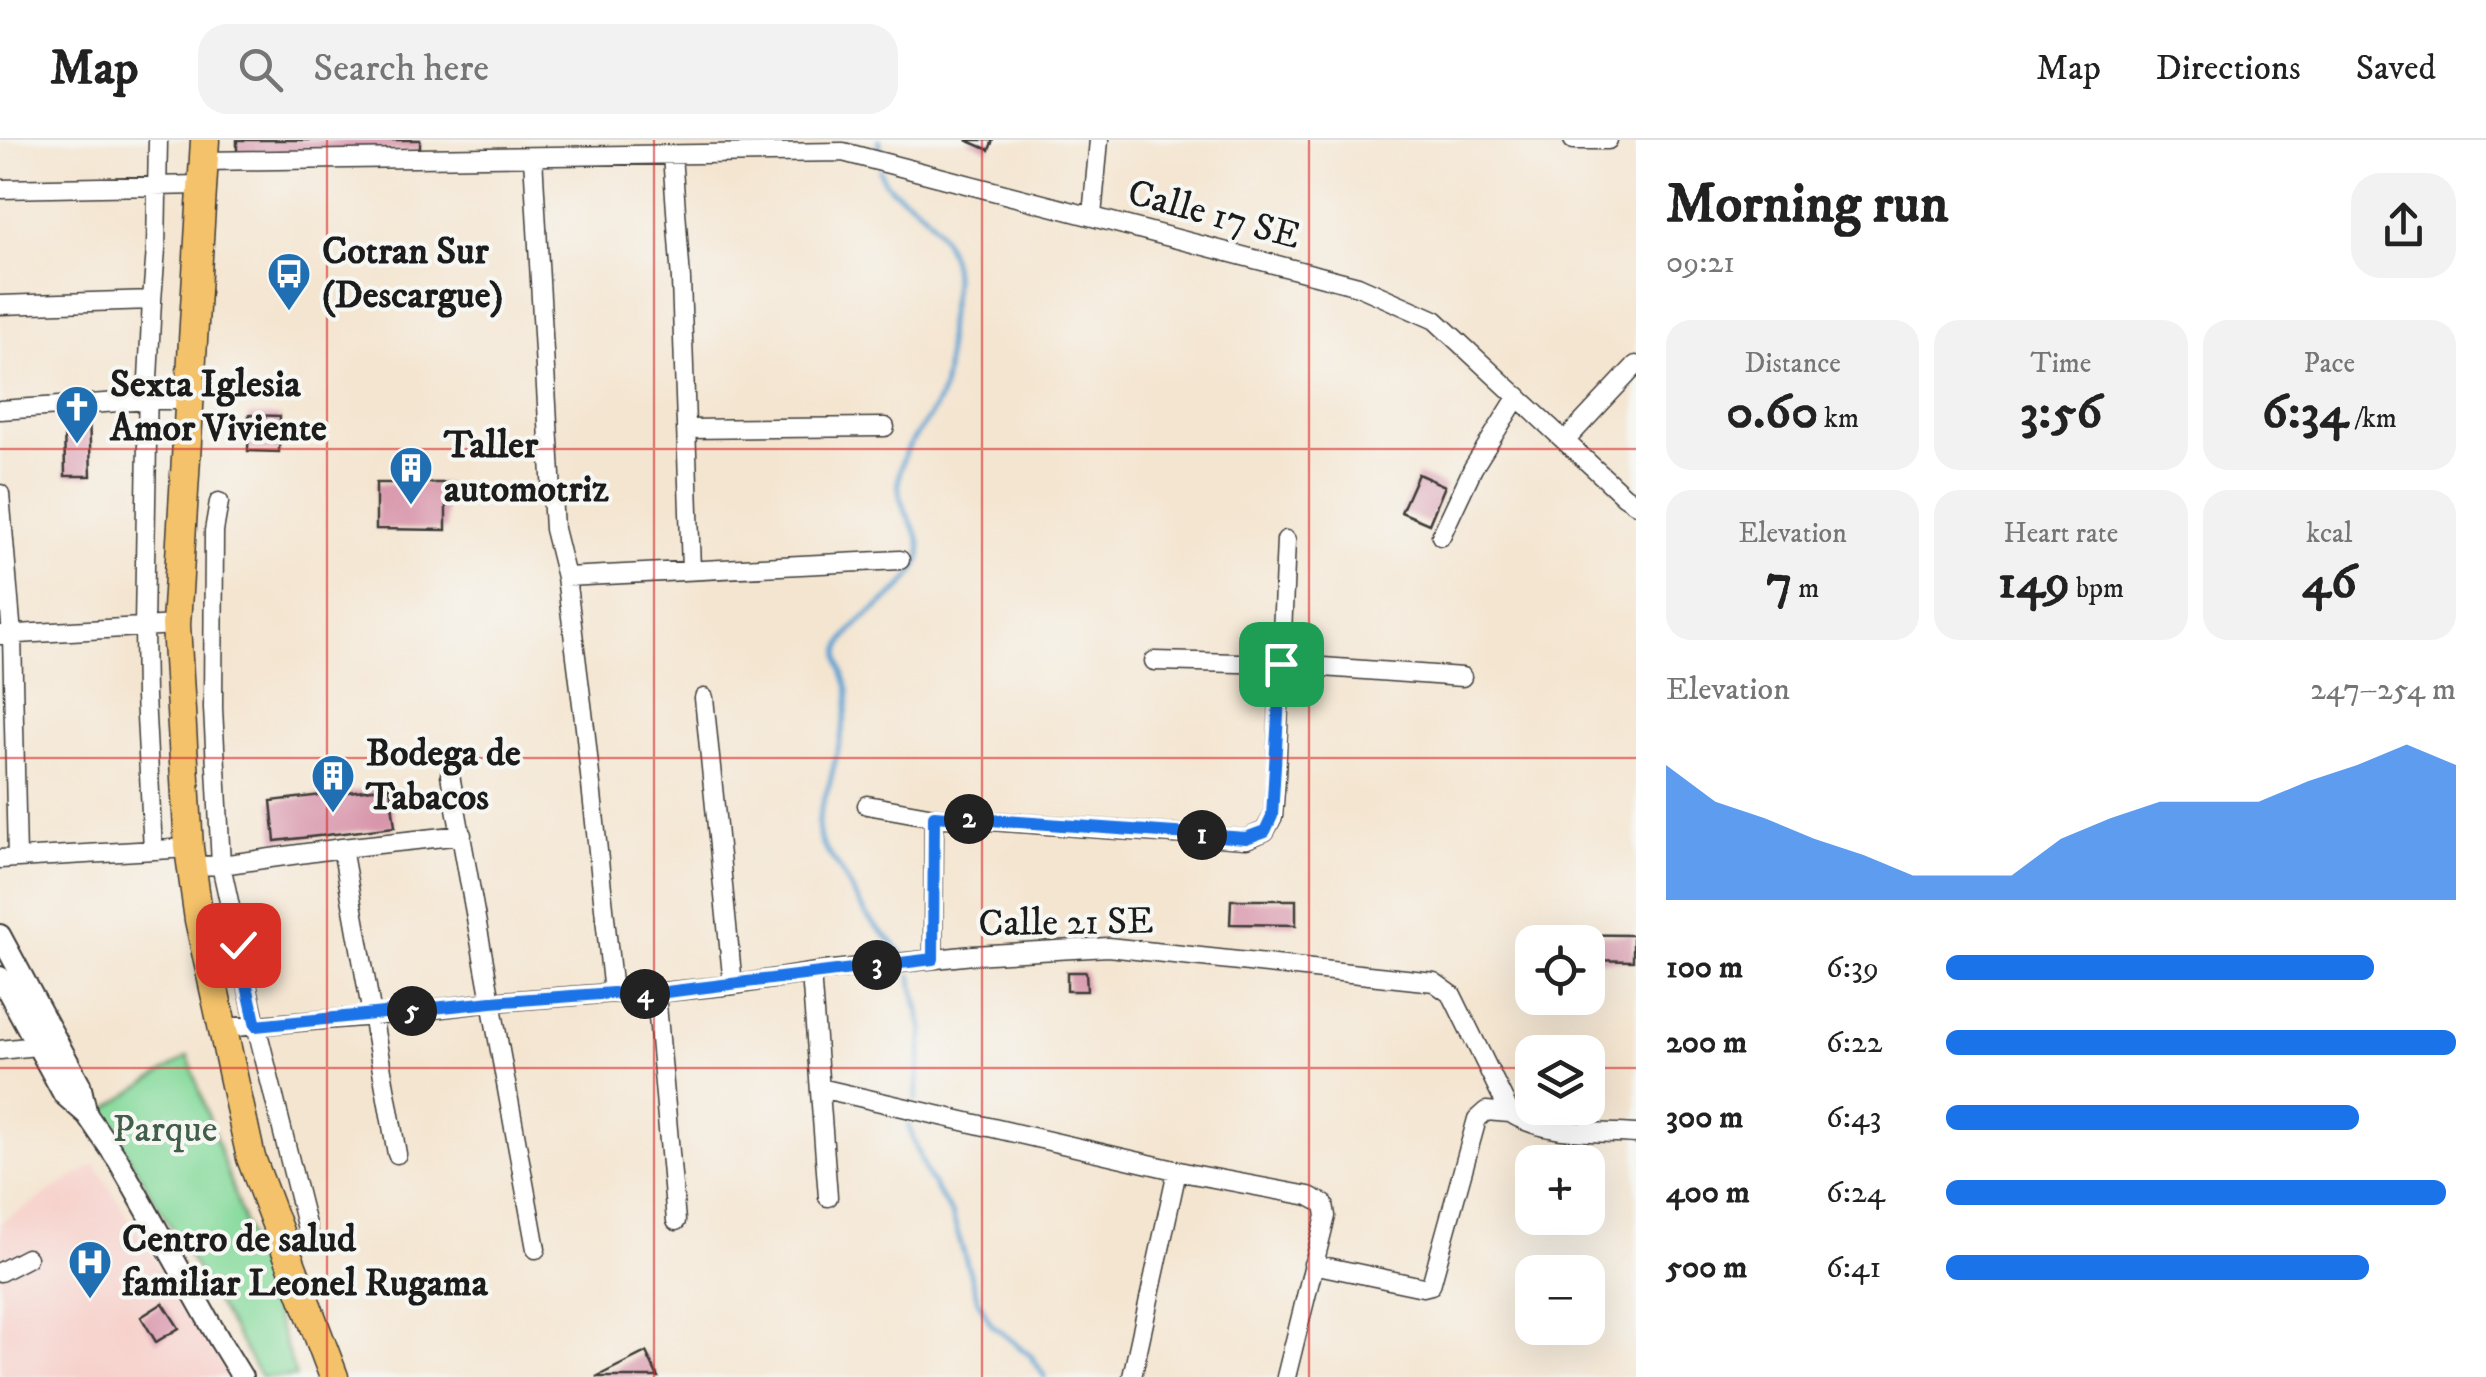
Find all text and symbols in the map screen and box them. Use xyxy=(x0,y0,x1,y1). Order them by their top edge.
search box xyxy=(198,24,898,114)
text: Map xyxy=(50,39,138,99)
icon: search xyxy=(233,42,288,97)
text: Search here xyxy=(313,45,489,93)
text: Map xyxy=(2036,47,2101,91)
text: Directions xyxy=(2156,47,2301,91)
text: Saved xyxy=(2356,47,2436,91)
street label: Calle 17 SE xyxy=(1122,169,1306,261)
text: Morning run xyxy=(1666,171,1948,240)
button: share xyxy=(2351,173,2456,278)
place label: Cotran Sur (Descargue) xyxy=(322,228,503,320)
text: 09:21 xyxy=(1666,243,1735,283)
bus stop icon: Cotran Sur (Descargue) xyxy=(266,251,312,312)
text: Distance xyxy=(1744,346,1841,381)
text: Time xyxy=(2031,346,2091,381)
text: Pace xyxy=(2303,346,2355,381)
place label: Sexta Iglesia Amor Viviente xyxy=(109,361,327,453)
text: 0.60 xyxy=(1726,381,1818,444)
text: 3:56 xyxy=(2020,381,2102,444)
text: 6:34 xyxy=(2262,381,2348,444)
church icon: Sexta Iglesia Amor Viviente xyxy=(54,384,100,445)
text: km xyxy=(1818,401,1859,436)
text: /km xyxy=(2348,401,2397,436)
place label: Taller automotriz xyxy=(443,422,609,514)
building icon: Taller automotriz xyxy=(388,445,434,506)
text: Elevation xyxy=(1738,516,1847,551)
text: Heart rate xyxy=(2004,516,2118,551)
text: kcal xyxy=(2306,516,2352,551)
text: 7 xyxy=(1766,551,1792,614)
text: 149 xyxy=(1998,551,2070,614)
text: 46 xyxy=(2302,551,2357,614)
text: m xyxy=(1792,571,1819,606)
text: bpm xyxy=(2070,571,2124,606)
pin xyxy=(1239,622,1324,707)
icon: arrive xyxy=(1254,637,1309,692)
text: Elevation xyxy=(1666,670,1790,710)
text: 247–254 m xyxy=(2310,670,2456,710)
place label: Bodega de Tabacos xyxy=(365,730,521,822)
building icon: Bodega de Tabacos xyxy=(310,753,356,814)
pin: 2 xyxy=(944,794,994,844)
text: 2 xyxy=(962,801,976,836)
pin: 1 xyxy=(1177,810,1227,860)
text: 1 xyxy=(1197,817,1207,852)
street label: Calle 21 SE xyxy=(978,897,1154,949)
pin xyxy=(196,903,281,988)
icon: check xyxy=(211,918,266,973)
map controls xyxy=(1515,925,1605,1345)
button: locate xyxy=(1515,925,1605,1015)
pin: 3 xyxy=(852,940,902,990)
text: 3 xyxy=(872,947,882,982)
text: 100 m xyxy=(1666,948,1743,988)
text: 6:39 xyxy=(1826,948,1879,988)
pin: 4 xyxy=(620,969,670,1019)
text: 4 xyxy=(637,976,653,1011)
pin: 5 xyxy=(387,986,437,1036)
text: 5 xyxy=(405,993,419,1028)
text: 200 m xyxy=(1666,1023,1747,1063)
text: 6:22 xyxy=(1826,1023,1882,1063)
button: layers xyxy=(1515,1035,1605,1125)
text: 300 m xyxy=(1666,1098,1743,1138)
text: 6:43 xyxy=(1826,1098,1881,1138)
park label: Parque xyxy=(112,1106,218,1154)
button: + xyxy=(1515,1145,1605,1235)
text: 400 m xyxy=(1666,1173,1750,1213)
text: 6:24 xyxy=(1826,1173,1885,1213)
place label: Centro de salud familiar Leonel Rugama xyxy=(122,1216,489,1308)
hospital icon: Centro de salud familiar Leonel Rugama xyxy=(67,1239,113,1300)
text: 500 m xyxy=(1666,1248,1747,1288)
text: 6:41 xyxy=(1826,1248,1881,1288)
button: − xyxy=(1515,1255,1605,1345)

